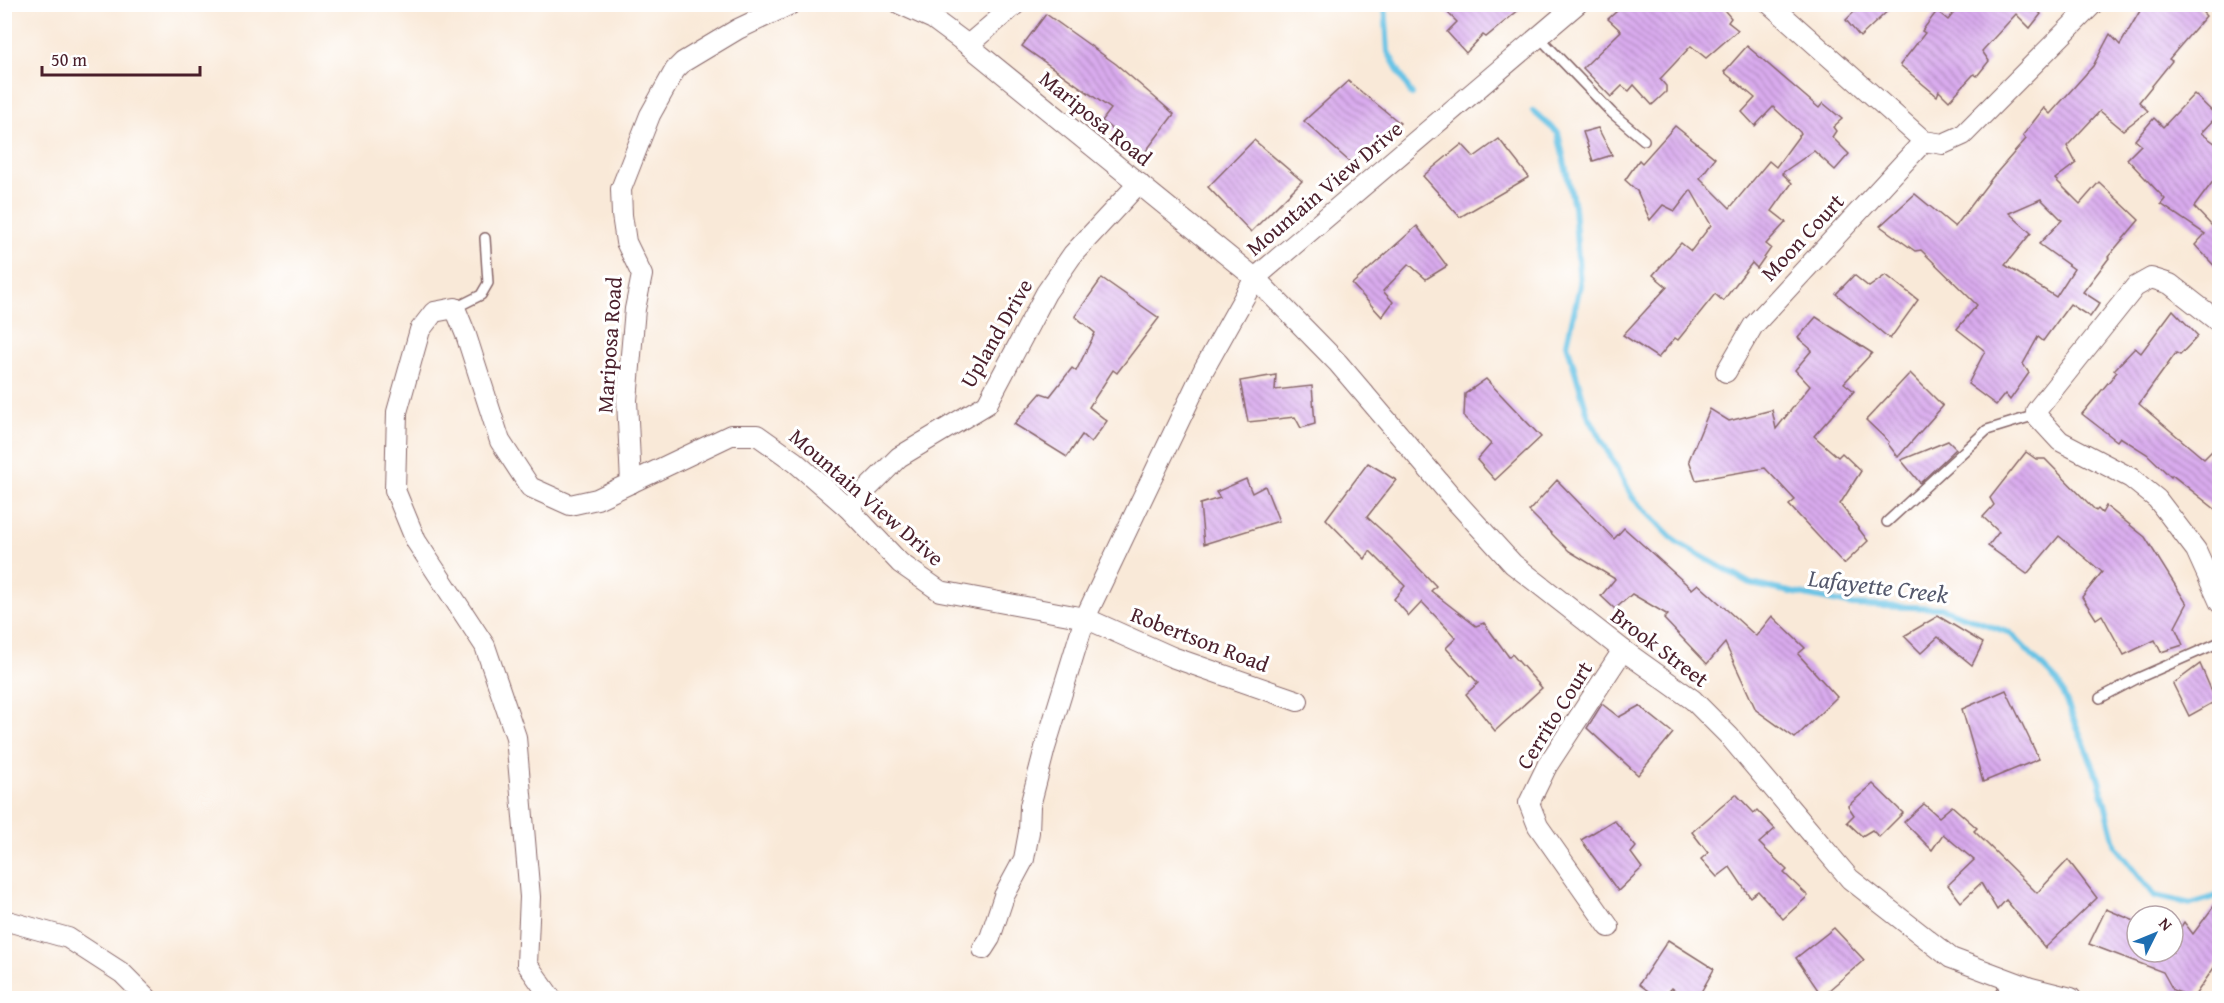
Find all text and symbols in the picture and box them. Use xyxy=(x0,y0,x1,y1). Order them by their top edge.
scale bar xyxy=(42,39,200,77)
text: 50 m xyxy=(51,46,87,73)
street label: Mariposa Road xyxy=(1033,63,1159,174)
street label: Mountain View Drive xyxy=(1239,113,1409,263)
street label: Moon Court xyxy=(1753,186,1851,288)
street label: Upland Drive xyxy=(952,272,1040,394)
street label: Mariposa Road xyxy=(588,275,630,414)
street label: Mountain View Drive xyxy=(783,421,951,573)
water label: Lafayette Creek xyxy=(1805,560,1950,612)
street label: Robertson Road xyxy=(1126,598,1274,680)
street label: Brook Street xyxy=(1604,600,1716,695)
street label: Cerrito Court xyxy=(1508,654,1600,775)
north arrow xyxy=(2125,904,2185,964)
text: N xyxy=(2154,912,2179,936)

